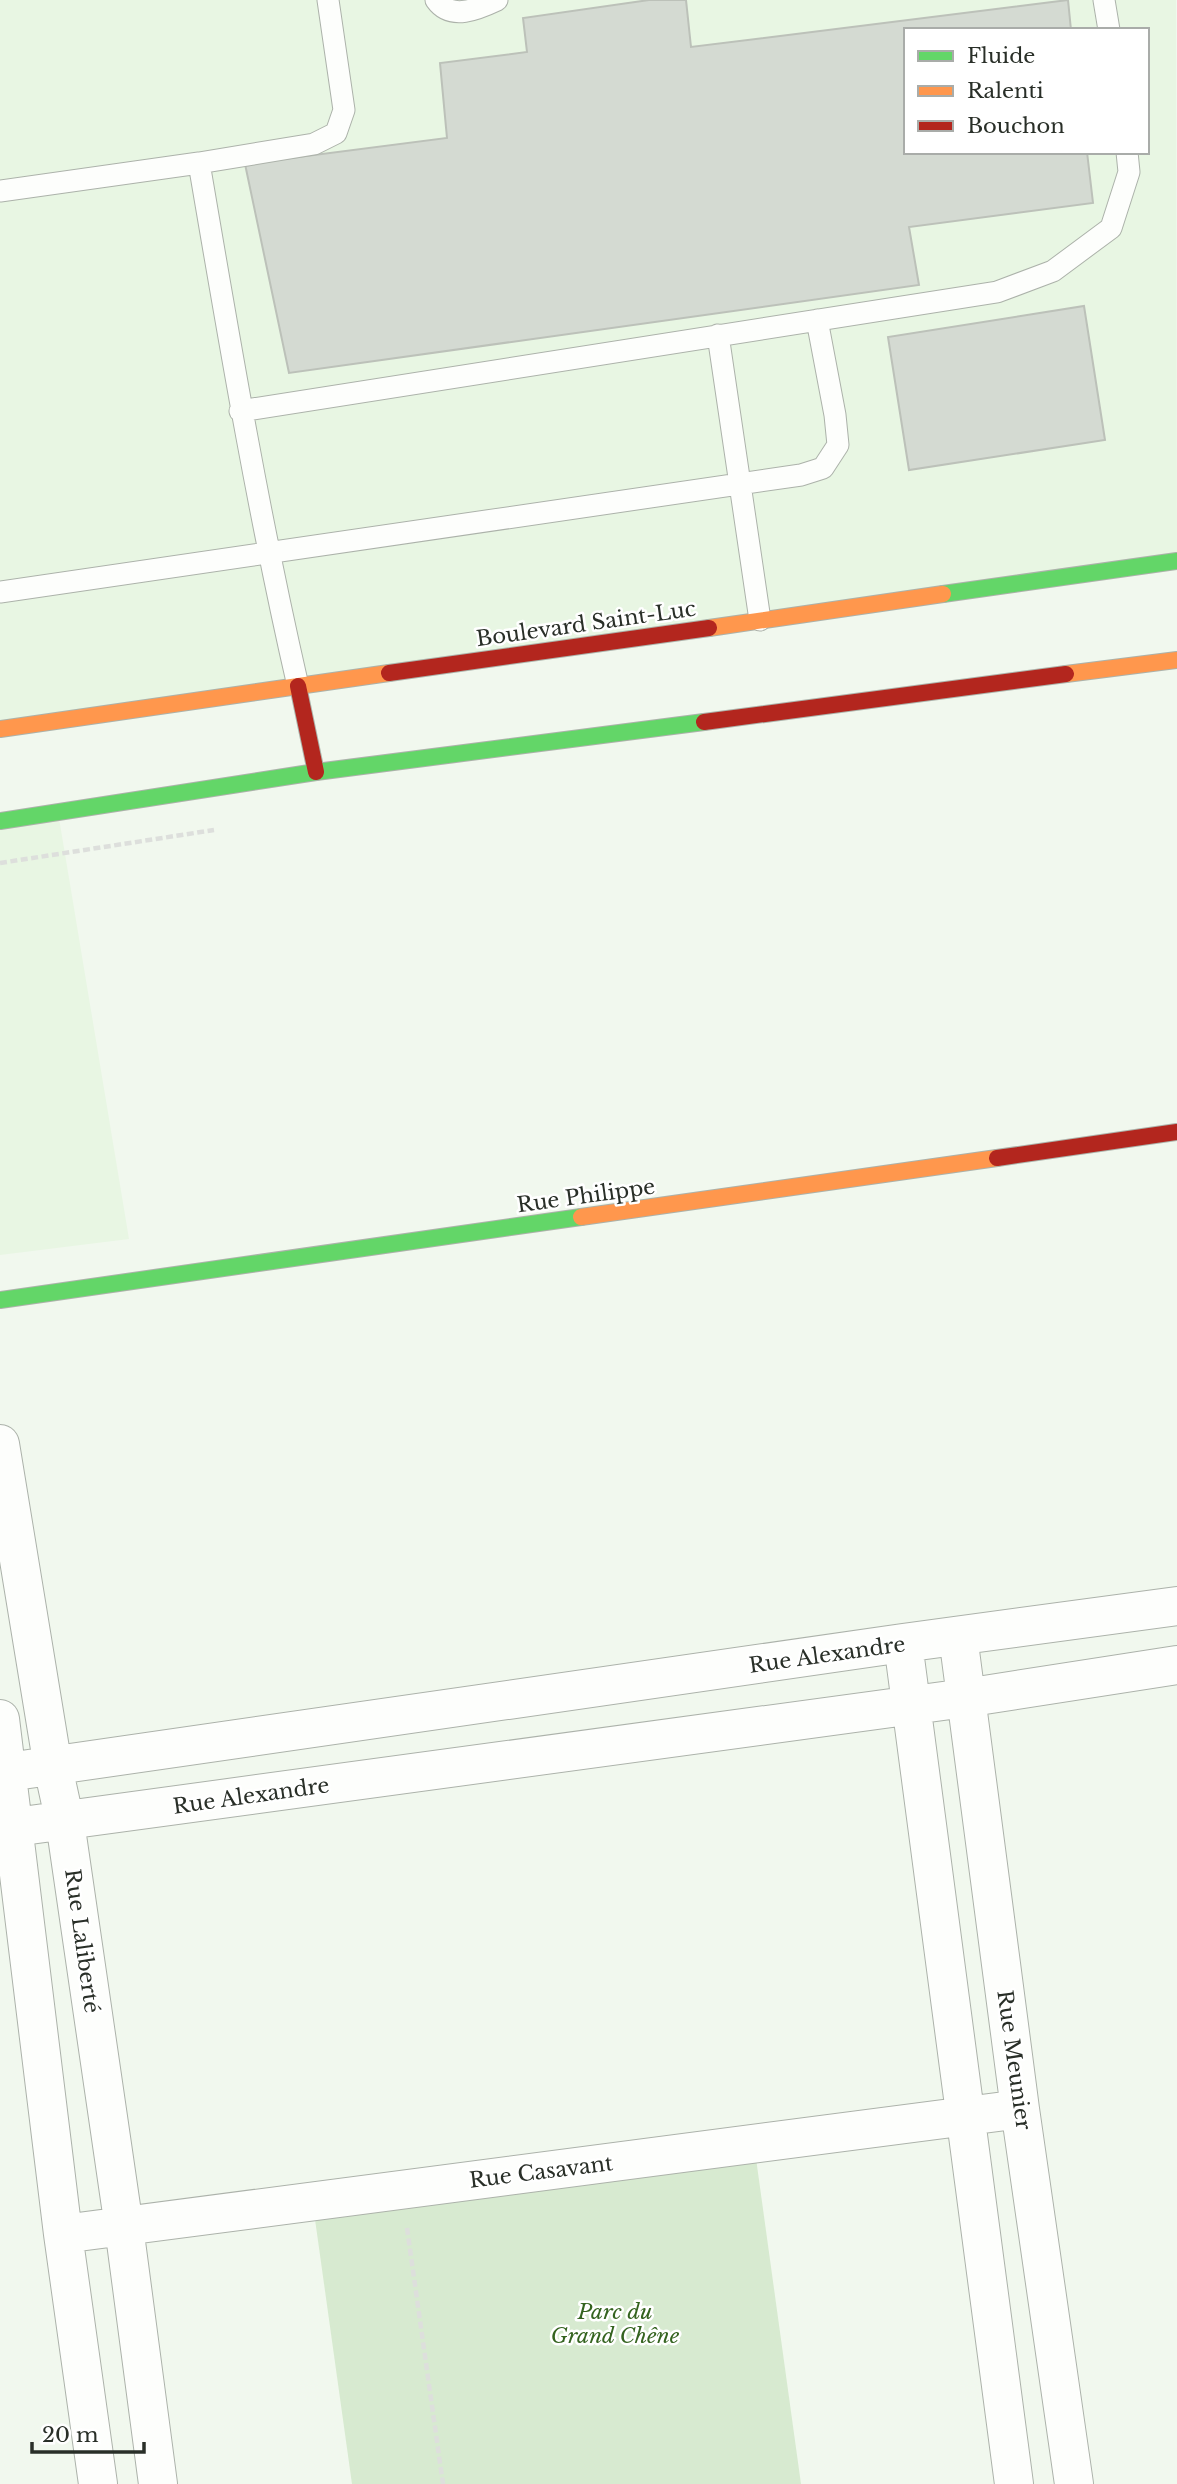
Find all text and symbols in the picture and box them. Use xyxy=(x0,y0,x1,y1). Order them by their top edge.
legend xyxy=(904,28,1149,154)
text: Fluide xyxy=(967,43,1035,69)
text: Ralenti xyxy=(967,78,1044,104)
text: Bouchon xyxy=(967,113,1065,139)
street label: Boulevard Saint-Luc xyxy=(474,596,698,652)
street label: Rue Philippe xyxy=(515,1173,657,1219)
street label: Rue Alexandre xyxy=(747,1631,907,1679)
street label: Rue Alexandre xyxy=(171,1772,331,1820)
street label: Rue Laliberté xyxy=(59,1867,105,2015)
street label: Rue Meunier xyxy=(991,1988,1037,2132)
street label: Rue Casavant xyxy=(468,2150,614,2194)
park label: Parc du Grand Chêne xyxy=(551,2299,680,2349)
scale bar xyxy=(32,2410,144,2454)
text: 20 m xyxy=(42,2422,99,2448)

